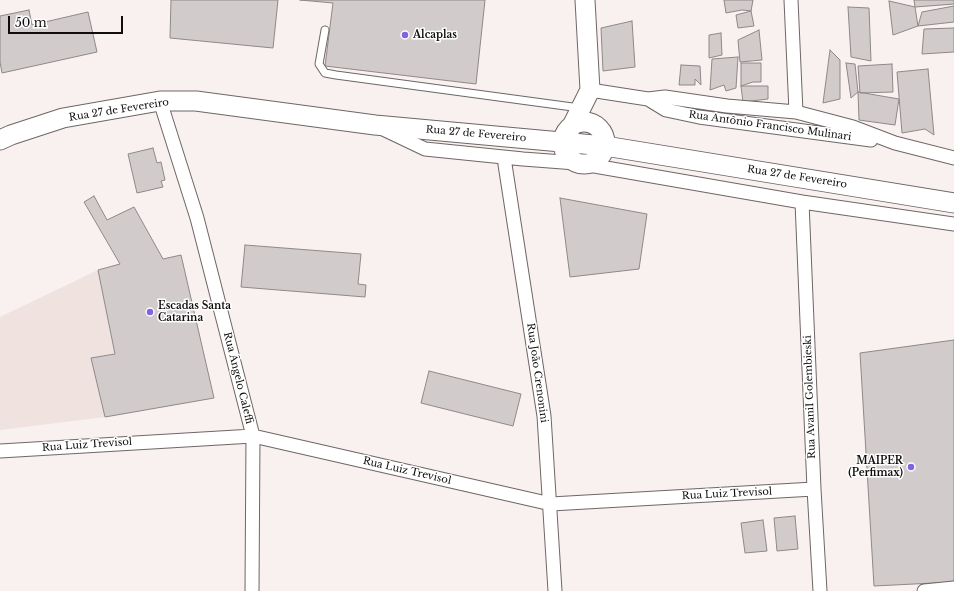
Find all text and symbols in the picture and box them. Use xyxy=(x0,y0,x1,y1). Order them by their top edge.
scale bar xyxy=(10,8,125,34)
text: 50 m xyxy=(15,15,47,30)
place label: Alcaplas xyxy=(413,29,457,41)
marker: Alcaplas xyxy=(400,30,410,40)
street label: Rua 27 de Fevereiro xyxy=(68,96,170,124)
street label: Rua Antônio Francisco Mulinari xyxy=(688,109,852,143)
street label: Rua 27 de Fevereiro xyxy=(425,124,527,144)
street label: Rua 27 de Fevereiro xyxy=(746,163,848,191)
place label: Escadas Santa Catarina xyxy=(158,300,231,324)
marker: Escadas Santa Catarina xyxy=(145,307,155,317)
street label: Rua João Crenonini xyxy=(524,322,550,424)
street label: Rua Ângelo Caleffi xyxy=(221,331,255,425)
street label: Rua AvaniI Golembieski xyxy=(802,335,818,459)
street label: Rua Luiz Trevisol xyxy=(42,436,132,454)
street label: Rua Luiz Trevisol xyxy=(362,455,452,487)
place label: MAIPER (Perfimax) xyxy=(848,455,903,478)
marker: MAIPER (Perfimax) xyxy=(906,462,916,472)
street label: Rua Luiz Trevisol xyxy=(682,486,772,502)

